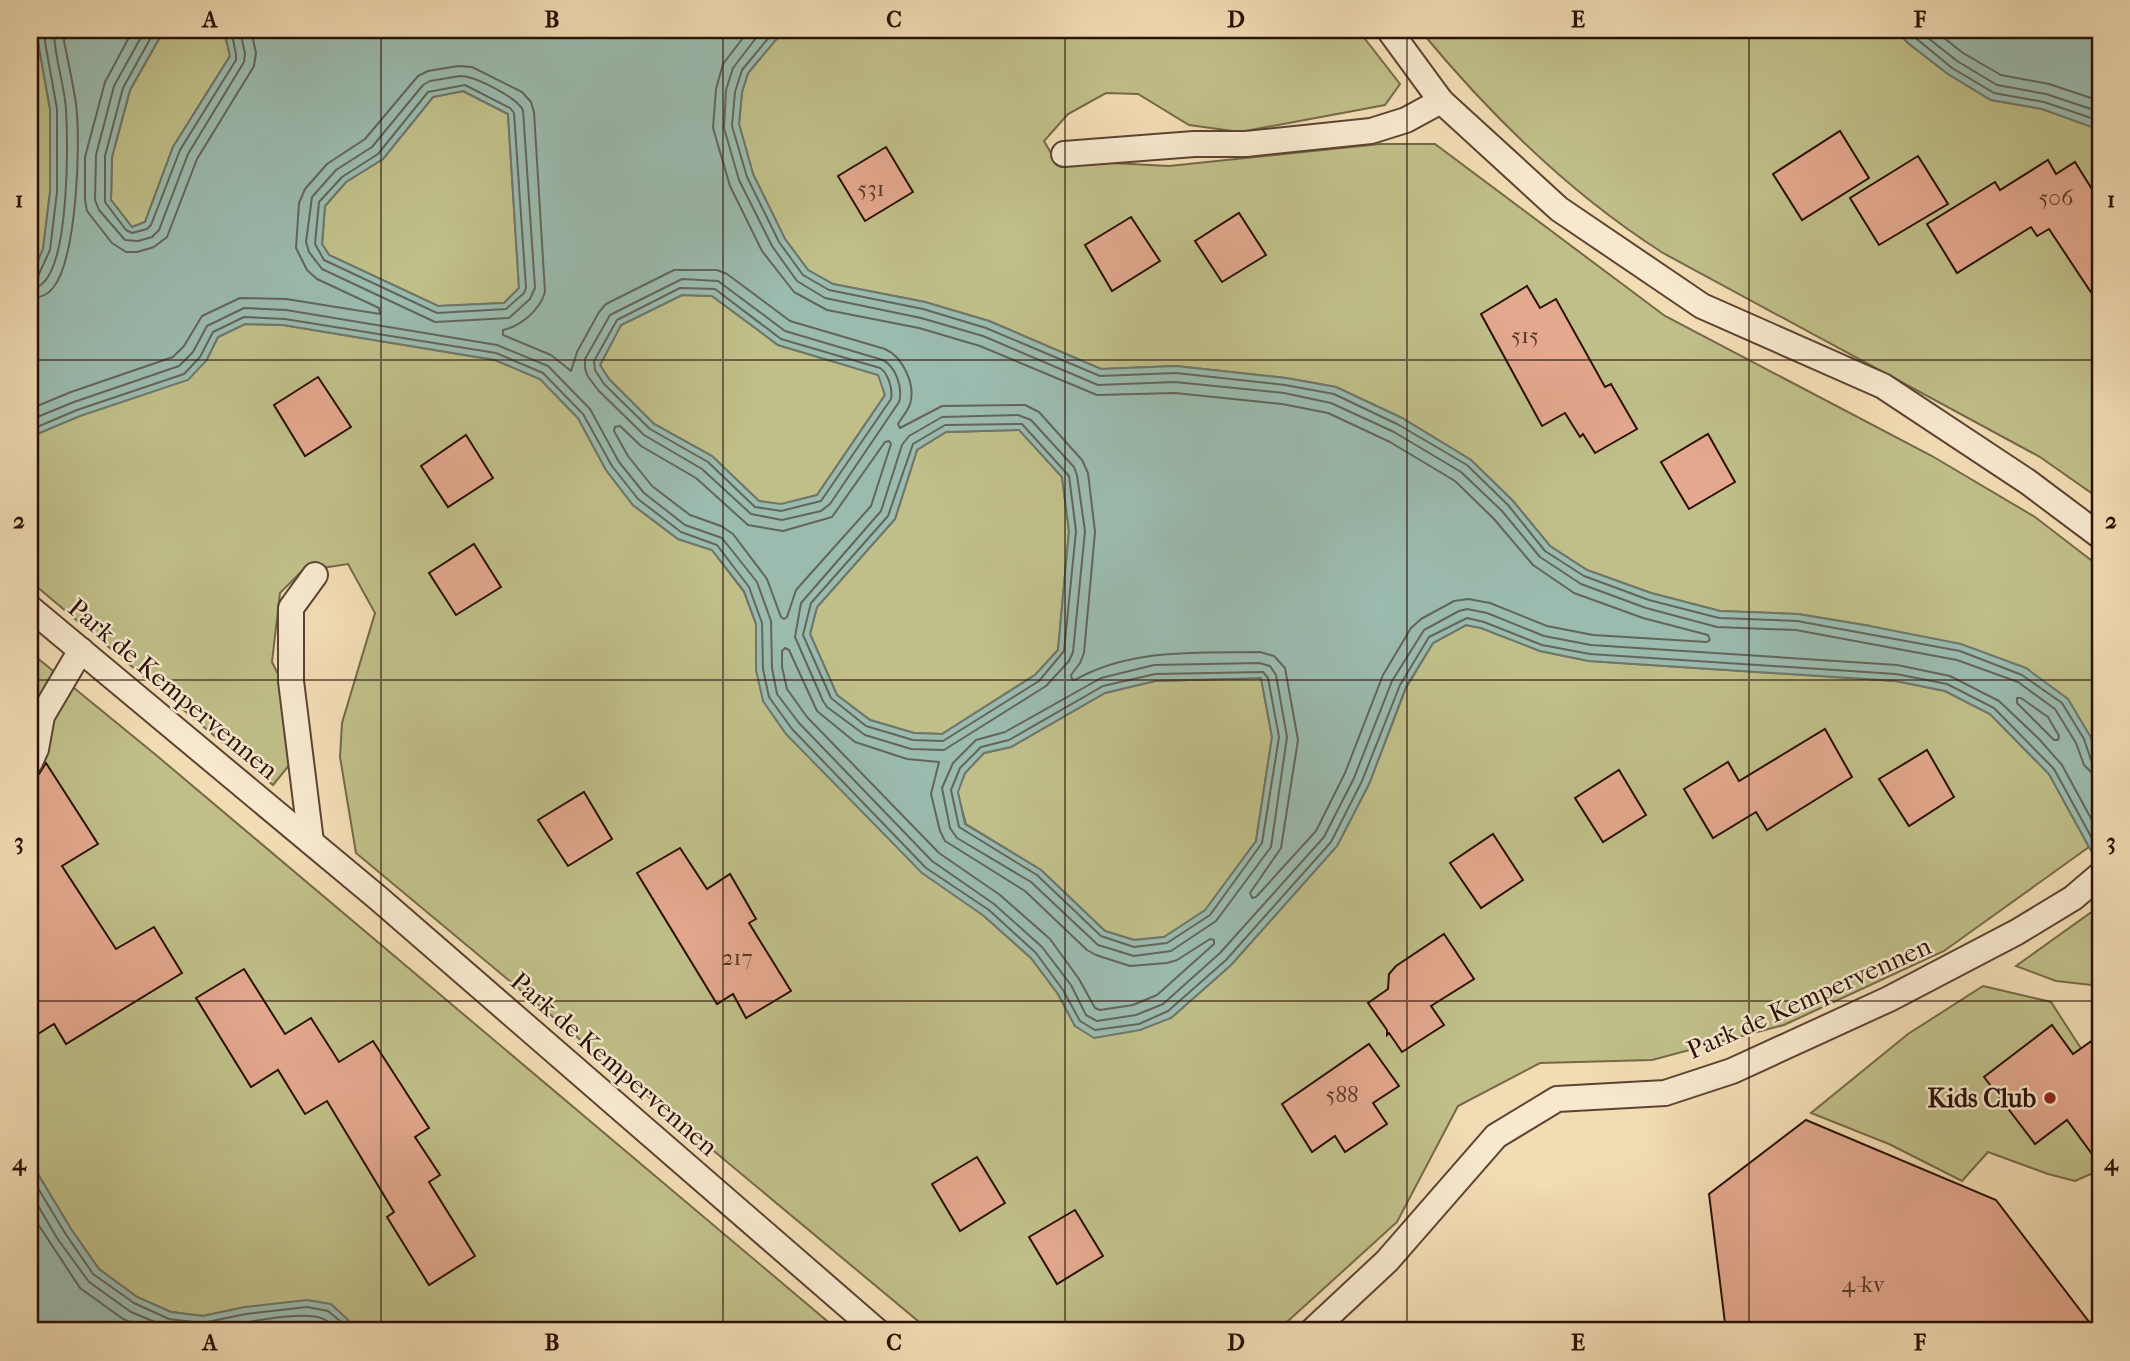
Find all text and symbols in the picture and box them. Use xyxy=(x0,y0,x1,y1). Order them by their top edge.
text: A xyxy=(201,6,219,33)
text: B xyxy=(545,6,560,33)
text: C xyxy=(886,6,902,33)
text: D xyxy=(1227,6,1245,33)
text: E xyxy=(1571,6,1585,33)
text: F xyxy=(1913,6,1927,33)
house number: 531 xyxy=(857,175,885,202)
house number: 506 xyxy=(2038,184,2074,211)
text: 1 xyxy=(15,186,23,213)
text: 1 xyxy=(2107,186,2115,213)
house number: 515 xyxy=(1511,322,1539,349)
text: 2 xyxy=(13,507,25,534)
text: 2 xyxy=(2105,507,2117,534)
street label: Park de Kempervennen xyxy=(62,592,284,786)
text: 3 xyxy=(14,828,24,855)
text: 3 xyxy=(2106,828,2116,855)
street label: Park de Kempervennen xyxy=(1682,930,1936,1066)
house number: 217 xyxy=(721,944,753,971)
street label: Park de Kempervennen xyxy=(504,966,724,1162)
house number: 588 xyxy=(1325,1081,1359,1108)
place label: Kids Club xyxy=(1928,1083,2036,1114)
marker: Kids Club xyxy=(2042,1090,2058,1106)
text: 4 xyxy=(11,1149,27,1176)
text: 4 xyxy=(2103,1149,2119,1176)
house number: 4-kv xyxy=(1842,1271,1886,1298)
text: A xyxy=(201,1329,219,1356)
text: B xyxy=(545,1329,560,1356)
text: C xyxy=(886,1329,902,1356)
text: D xyxy=(1227,1329,1245,1356)
text: E xyxy=(1571,1329,1585,1356)
text: F xyxy=(1913,1329,1927,1356)

